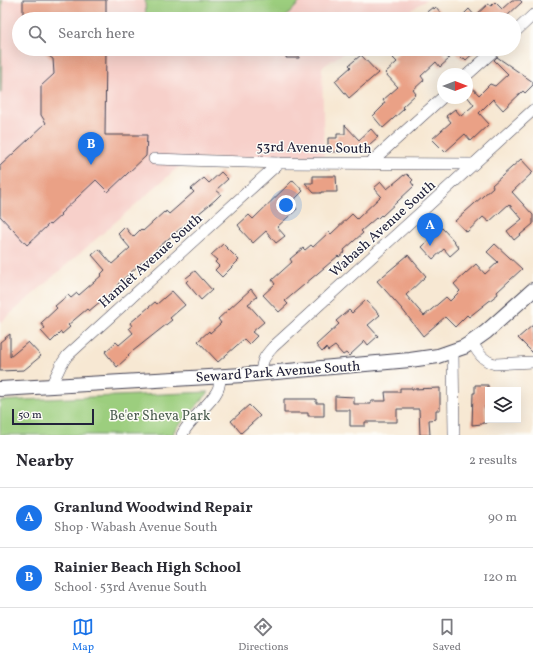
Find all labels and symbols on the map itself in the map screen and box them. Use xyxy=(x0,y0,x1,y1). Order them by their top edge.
north arrow xyxy=(437,68,473,104)
pin: B xyxy=(78,132,104,165)
street label: 53rd Avenue South xyxy=(256,138,372,159)
street label: Wabash Avenue South xyxy=(326,176,438,280)
your location xyxy=(276,195,296,215)
street label: Hamlet Avenue South xyxy=(95,209,207,313)
pin: A xyxy=(417,213,443,246)
street label: Seward Park Avenue South xyxy=(195,357,361,388)
scale bar xyxy=(12,407,94,426)
park label: Be'er Sheva Park xyxy=(110,407,211,426)

